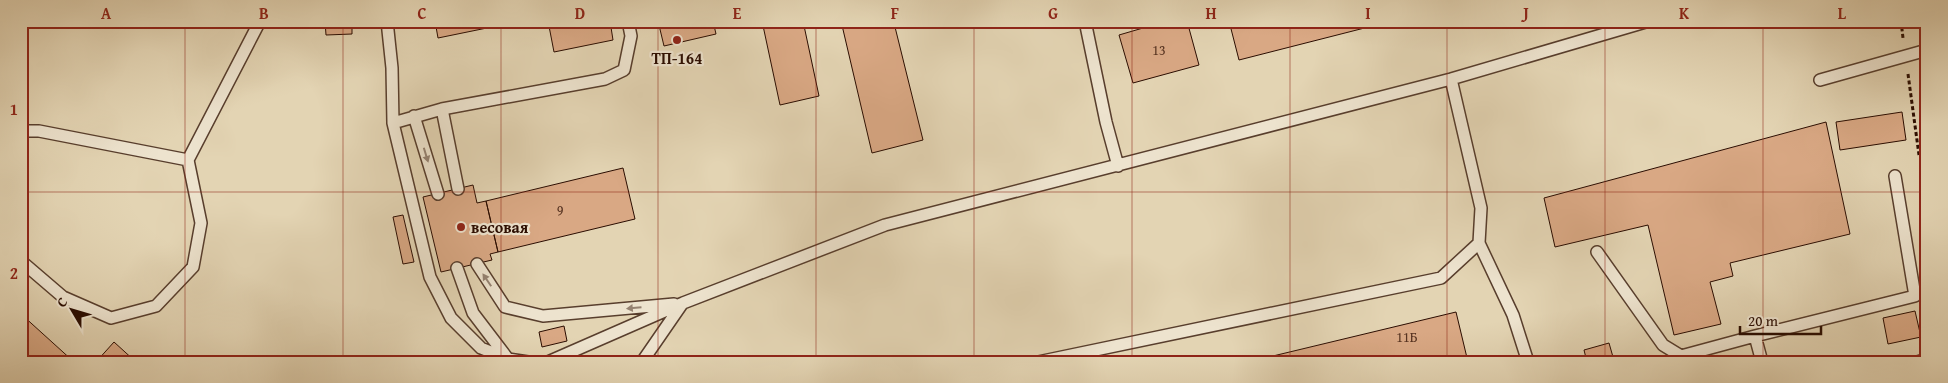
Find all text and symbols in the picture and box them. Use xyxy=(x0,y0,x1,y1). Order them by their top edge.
text: A xyxy=(101,1,112,25)
text: B xyxy=(259,1,269,25)
text: C xyxy=(417,1,427,25)
text: D xyxy=(575,1,585,25)
text: E xyxy=(733,1,742,25)
text: F xyxy=(891,1,899,25)
text: G xyxy=(1048,1,1058,25)
text: H xyxy=(1205,1,1217,25)
text: I xyxy=(1365,1,1371,25)
text: J xyxy=(1520,1,1529,25)
text: K xyxy=(1679,1,1690,25)
text: L xyxy=(1838,1,1847,25)
marker: ТП-164 xyxy=(671,34,683,46)
house number: 13 xyxy=(1152,40,1166,60)
place label: ТП-164 xyxy=(652,46,702,70)
text: 1 xyxy=(10,97,18,121)
one-way arrow xyxy=(422,147,430,162)
house number: 9 xyxy=(557,200,564,220)
place label: весовая xyxy=(471,215,529,239)
marker: весовая xyxy=(455,221,467,233)
text: 2 xyxy=(10,261,18,285)
one-way arrow xyxy=(483,273,492,287)
north arrow xyxy=(48,286,98,336)
text: С xyxy=(51,293,72,311)
scale bar xyxy=(1740,303,1822,335)
one-way arrow xyxy=(626,304,642,312)
text: 20 m xyxy=(1748,310,1779,331)
house number: 11Б xyxy=(1396,327,1418,347)

